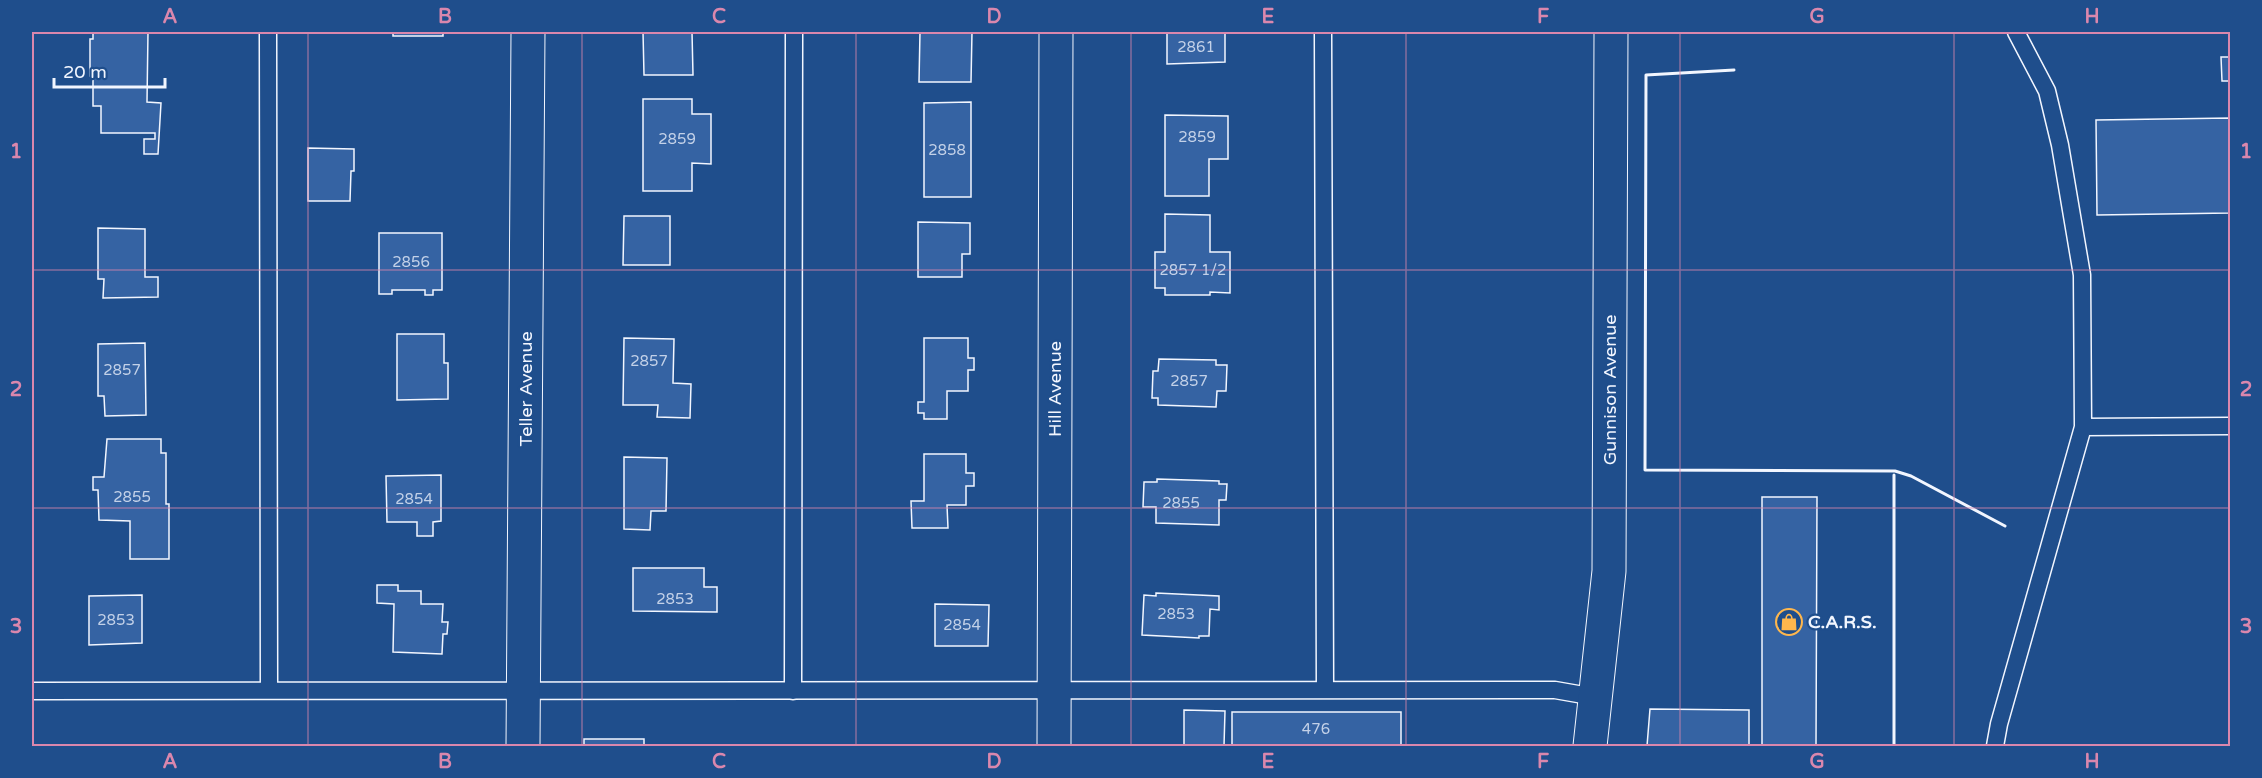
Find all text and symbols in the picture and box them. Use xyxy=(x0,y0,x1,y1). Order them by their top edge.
text: A xyxy=(163,5,178,29)
text: B xyxy=(438,5,452,29)
text: C xyxy=(712,5,726,29)
text: D xyxy=(986,5,1002,29)
text: E xyxy=(1262,5,1275,29)
text: F xyxy=(1537,5,1549,29)
text: G xyxy=(1809,5,1825,29)
text: H xyxy=(2084,5,2100,29)
house number: 2861 xyxy=(1177,38,1215,56)
scale bar xyxy=(54,51,165,89)
text: 20 m xyxy=(63,61,107,83)
house number: 2859 xyxy=(1178,128,1216,146)
house number: 2859 xyxy=(658,130,696,148)
text: 1 xyxy=(10,140,22,164)
text: 1 xyxy=(2240,140,2252,164)
house number: 2858 xyxy=(928,141,966,159)
house number: 2856 xyxy=(392,253,430,271)
house number: 2857 1/2 xyxy=(1159,261,1227,279)
street label: Gunnison Avenue xyxy=(1599,315,1621,465)
street label: Teller Avenue xyxy=(515,331,537,447)
street label: Hill Avenue xyxy=(1044,341,1066,437)
house number: 2857 xyxy=(630,352,668,370)
house number: 2857 xyxy=(103,361,141,379)
house number: 2857 xyxy=(1170,372,1208,390)
text: 2 xyxy=(10,378,22,402)
text: 2 xyxy=(2240,378,2252,402)
house number: 2855 xyxy=(113,488,151,506)
house number: 2854 xyxy=(395,490,433,508)
house number: 2855 xyxy=(1162,494,1200,512)
house number: 2853 xyxy=(656,590,694,608)
house number: 2853 xyxy=(1157,605,1195,623)
shop icon: C.A.R.S. xyxy=(1774,607,1804,637)
house number: 2853 xyxy=(97,611,135,629)
place label: C.A.R.S. xyxy=(1808,611,1877,633)
text: 3 xyxy=(10,615,22,639)
text: 3 xyxy=(2240,615,2252,639)
house number: 2854 xyxy=(943,616,981,634)
house number: 476 xyxy=(1302,720,1330,738)
text: A xyxy=(163,750,178,774)
text: B xyxy=(438,750,452,774)
text: C xyxy=(712,750,726,774)
text: D xyxy=(986,750,1002,774)
text: E xyxy=(1262,750,1275,774)
text: F xyxy=(1537,750,1549,774)
text: G xyxy=(1809,750,1825,774)
text: H xyxy=(2084,750,2100,774)

